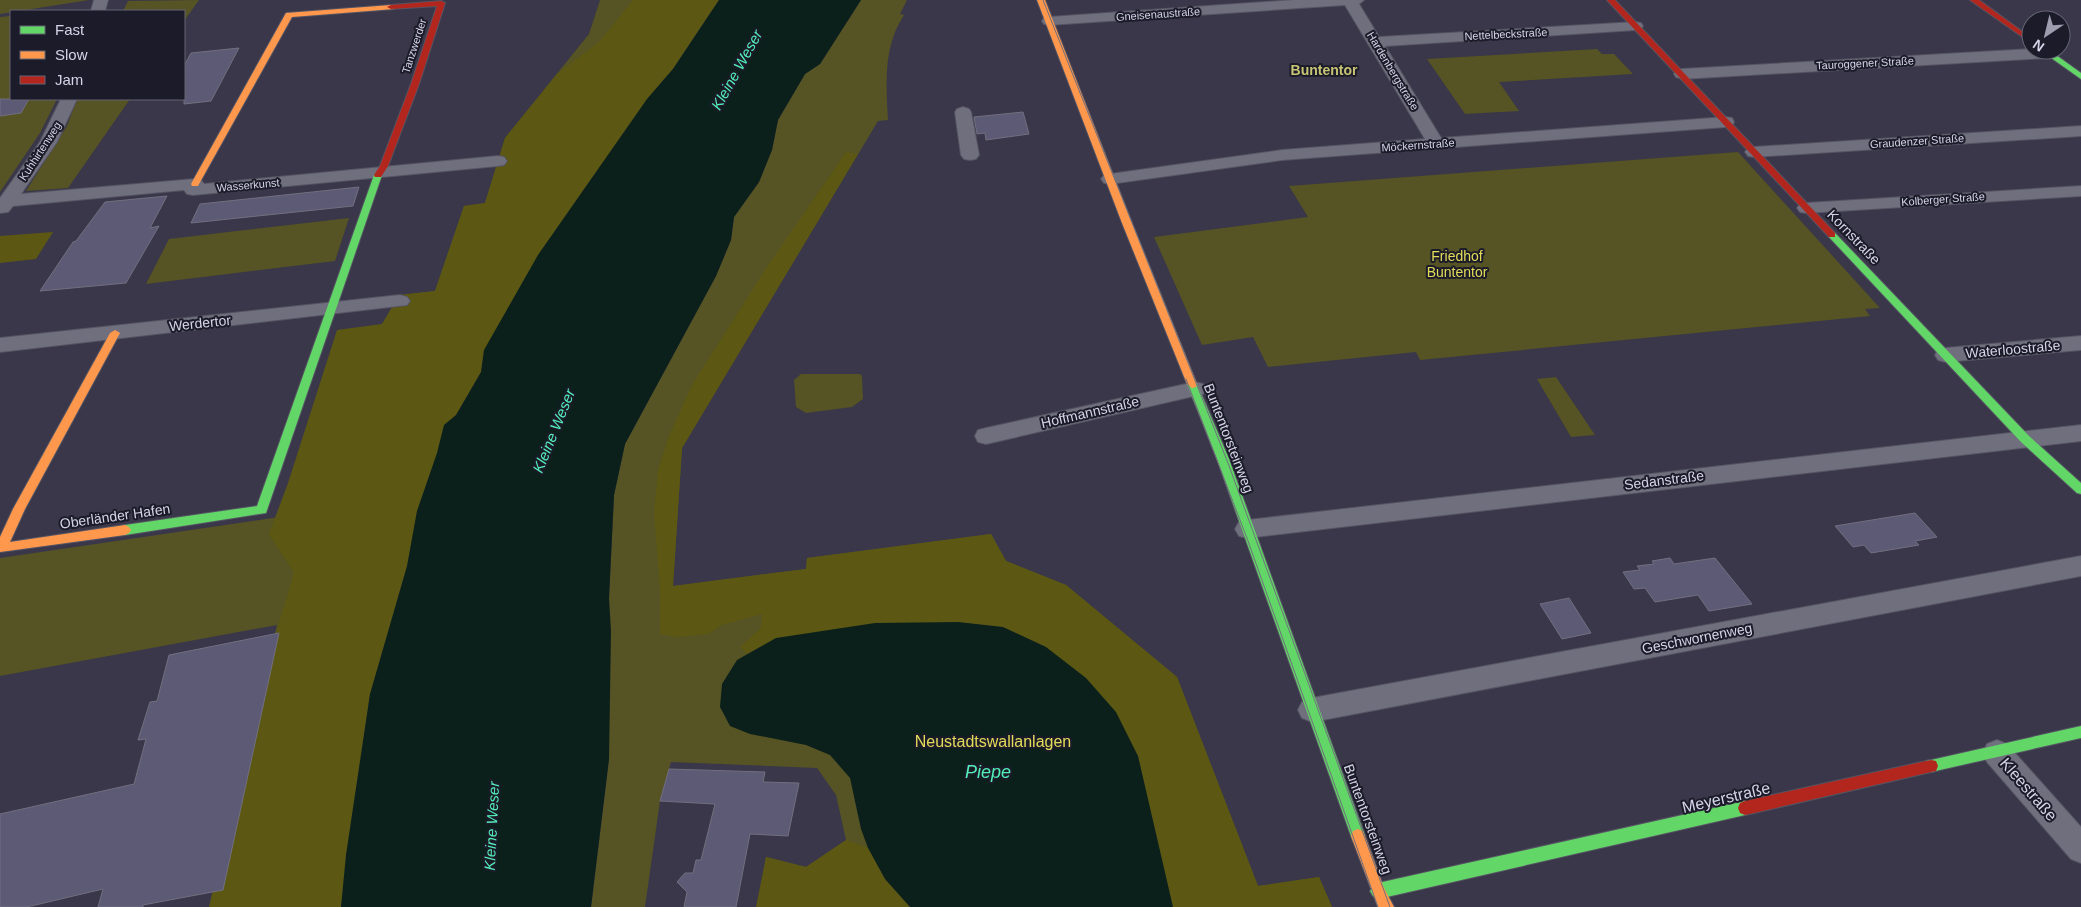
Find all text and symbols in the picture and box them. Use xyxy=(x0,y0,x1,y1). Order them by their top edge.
street label: Gneisenaustraße xyxy=(1115,5,1201,23)
legend xyxy=(10,10,185,100)
north arrow xyxy=(2021,10,2071,60)
street label: Tanzwerder xyxy=(400,17,429,75)
text: Fast xyxy=(55,21,85,38)
water label: Kleine Weser xyxy=(708,26,766,113)
street label: Nettelbeckstraße xyxy=(1464,26,1548,42)
street label: Hardenbergstraße xyxy=(1365,30,1421,112)
text: N xyxy=(2030,36,2047,55)
text: Slow xyxy=(55,46,88,63)
street label: Tauroggener Straße xyxy=(1816,54,1914,72)
district label: Buntentor xyxy=(1291,62,1358,78)
text: Jam xyxy=(55,71,83,88)
street label: Kuhhirtenweg xyxy=(17,120,63,182)
street label: Graudenzer Straße xyxy=(1870,132,1964,150)
street label: Möckernstraße xyxy=(1381,136,1455,154)
street label: Wasserkunst xyxy=(216,176,280,194)
street label: Kolberger Straße xyxy=(1901,190,1985,208)
street label: Kornstraße xyxy=(1824,207,1884,268)
park label: Friedhof Buntentor xyxy=(1427,248,1488,280)
street label: Werdertor xyxy=(168,312,232,334)
street label: Waterloostraße xyxy=(1965,337,2061,361)
street label: Buntentorsteinweg xyxy=(1201,381,1257,495)
water label: Kleine Weser xyxy=(529,385,578,475)
street label: Hoffmannstraße xyxy=(1039,393,1141,431)
street label: Sedanstraße xyxy=(1623,467,1705,493)
street label: Oberländer Hafen xyxy=(59,500,171,532)
street label: Geschwornenweg xyxy=(1640,619,1754,657)
park label: Neustadtswallanlagen xyxy=(915,733,1071,750)
street label: Kleestraße xyxy=(1997,755,2060,824)
water label: Piepe xyxy=(965,762,1011,782)
street label: Buntentorsteinweg xyxy=(1341,762,1395,876)
street label: Meyerstraße xyxy=(1680,779,1772,816)
water label: Kleine Weser xyxy=(481,780,502,871)

